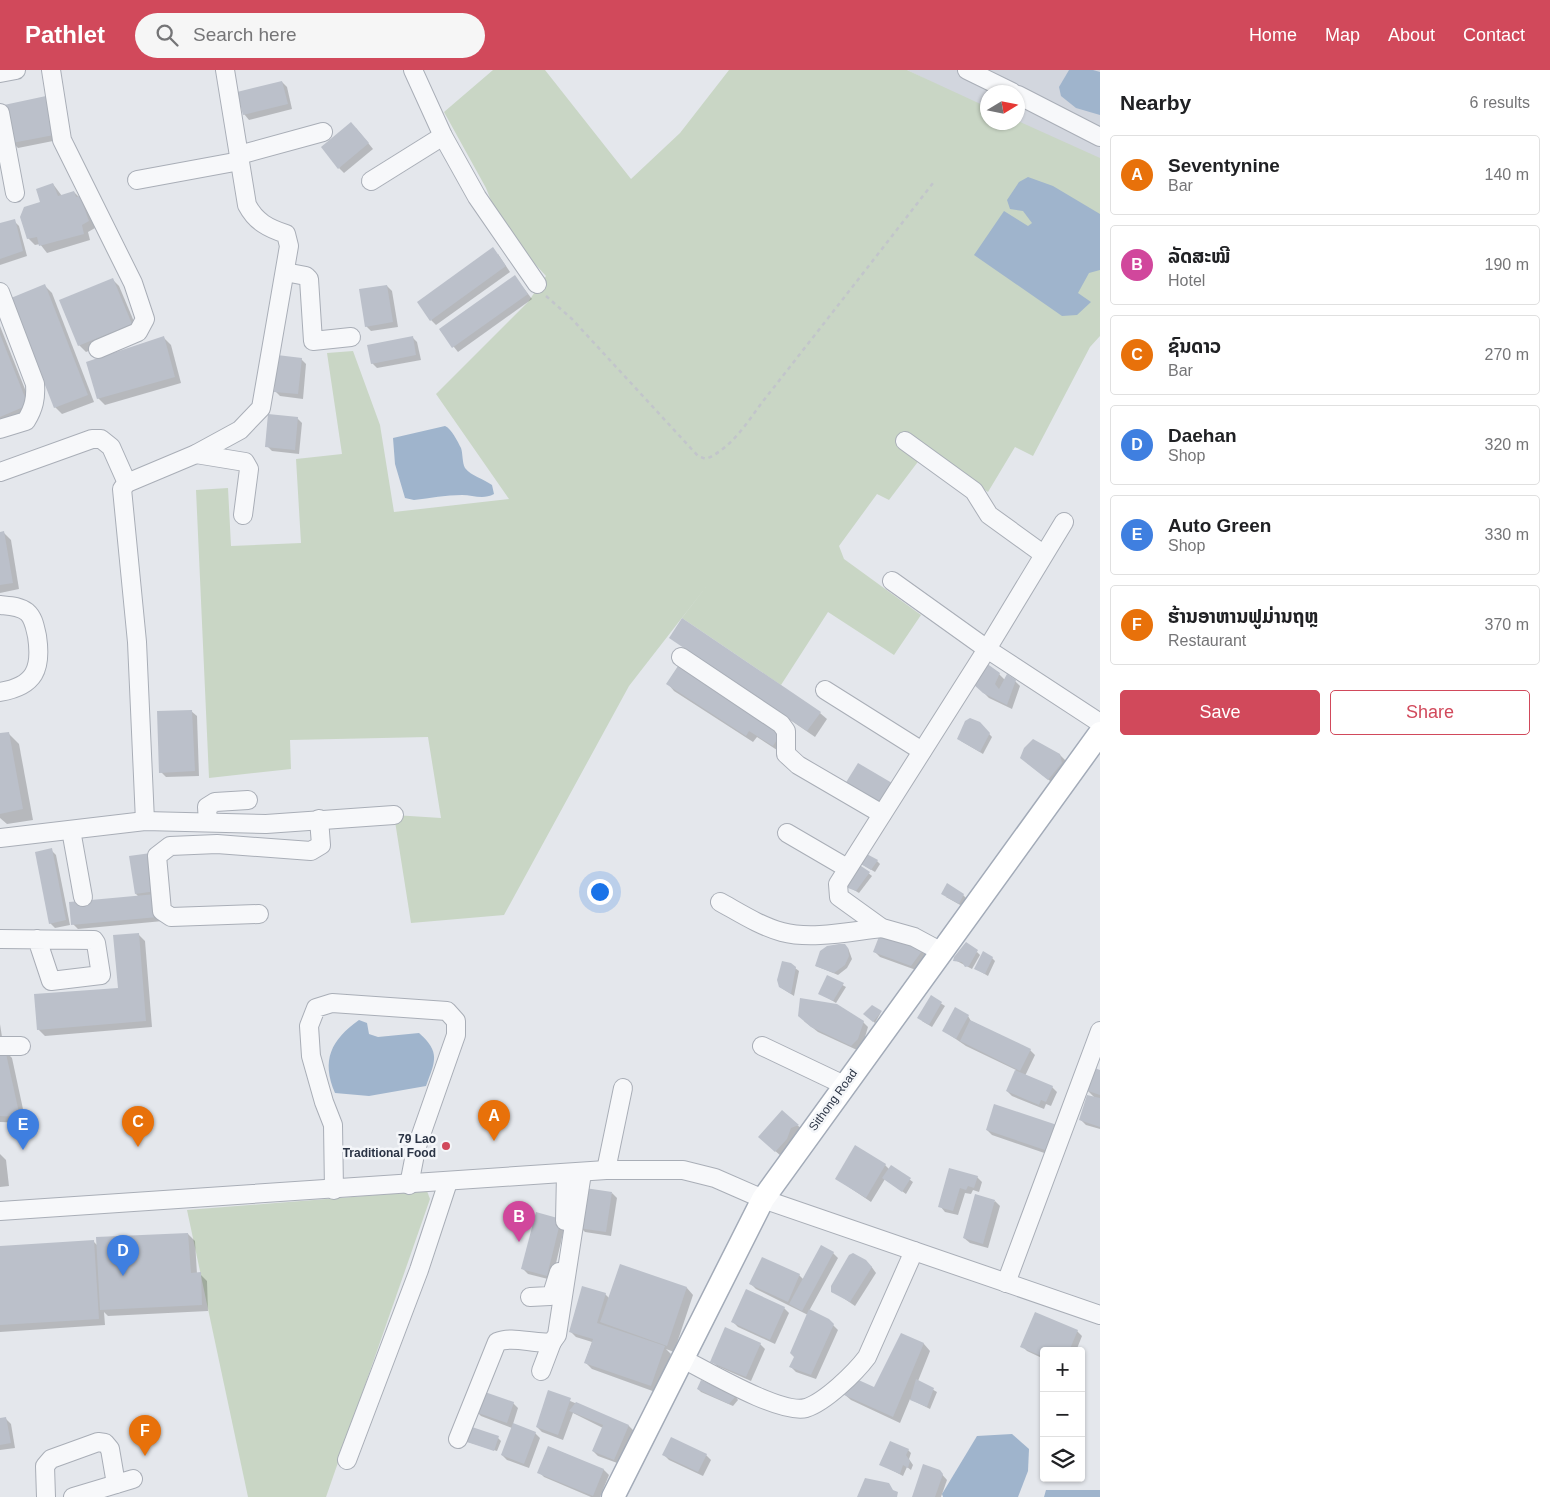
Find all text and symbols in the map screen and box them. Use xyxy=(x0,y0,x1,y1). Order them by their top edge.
search box xyxy=(135,13,485,58)
text: Pathlet xyxy=(25,21,105,48)
icon: search xyxy=(153,21,181,49)
text: Search here xyxy=(193,24,297,45)
text: Home xyxy=(1249,25,1297,45)
text: Map xyxy=(1325,25,1360,45)
text: About xyxy=(1388,25,1435,45)
text: Contact xyxy=(1463,25,1525,45)
north arrow xyxy=(980,85,1025,130)
text: Nearby xyxy=(1120,91,1191,114)
text: 6 results xyxy=(1470,94,1530,111)
text: Seventynine xyxy=(1168,155,1280,176)
text: A xyxy=(1131,166,1143,183)
text: 140 m xyxy=(1485,166,1529,183)
text: Bar xyxy=(1168,177,1193,194)
text: ລັດສະໝີ xyxy=(1168,246,1230,267)
text: B xyxy=(1131,256,1143,273)
text: 190 m xyxy=(1485,256,1529,273)
text: Hotel xyxy=(1168,272,1205,289)
text: ຊົນດາວ xyxy=(1168,336,1221,357)
text: C xyxy=(1131,346,1143,363)
text: 270 m xyxy=(1485,346,1529,363)
text: Bar xyxy=(1168,362,1193,379)
text: Daehan xyxy=(1168,425,1237,446)
text: D xyxy=(1131,436,1143,453)
text: 320 m xyxy=(1485,436,1529,453)
text: Shop xyxy=(1168,447,1205,464)
text: Auto Green xyxy=(1168,515,1271,536)
text: E xyxy=(1132,526,1142,543)
text: 330 m xyxy=(1485,526,1529,543)
text: Shop xyxy=(1168,537,1205,554)
text: ຮ້ານອາຫານຟູມ່ານຖຫຼ xyxy=(1168,606,1318,627)
text: F xyxy=(1132,616,1142,633)
text: 370 m xyxy=(1485,616,1529,633)
text: Restaurant xyxy=(1168,632,1246,649)
button: Save xyxy=(1120,690,1320,735)
button: Share xyxy=(1330,690,1530,735)
your location xyxy=(587,879,613,905)
street label: Sithong Road xyxy=(806,1066,860,1134)
pin: A xyxy=(478,1100,510,1141)
pin: C xyxy=(122,1106,154,1147)
pin: E xyxy=(7,1109,39,1150)
place label: 79 Lao Traditional Food xyxy=(343,1132,436,1160)
marker: 79 Lao Traditional Food xyxy=(440,1140,452,1152)
pin: B xyxy=(503,1201,535,1242)
pin: D xyxy=(107,1235,139,1276)
map controls xyxy=(1040,1347,1085,1482)
button: + xyxy=(1040,1347,1085,1392)
button: − xyxy=(1040,1392,1085,1437)
pin: F xyxy=(129,1415,161,1456)
button: layers xyxy=(1040,1437,1085,1482)

